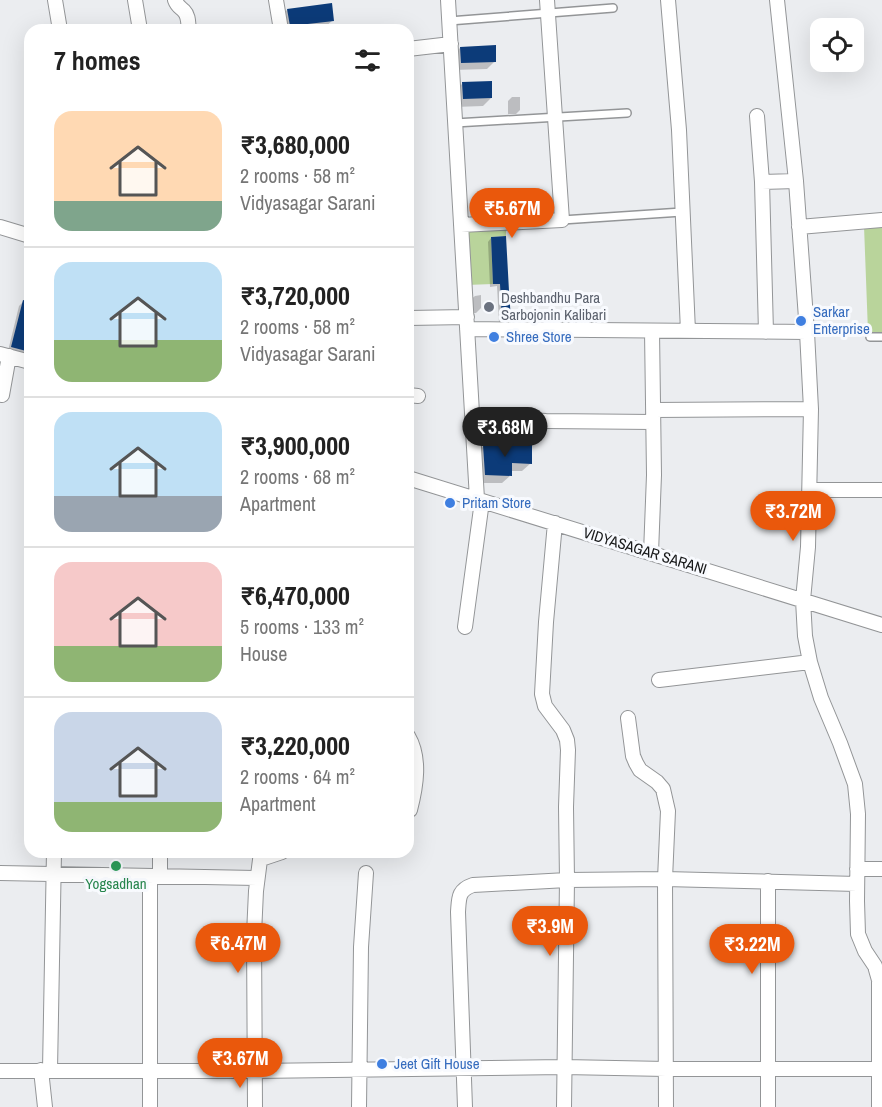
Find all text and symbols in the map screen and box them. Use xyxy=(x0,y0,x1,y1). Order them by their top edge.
map controls xyxy=(810,18,864,72)
button: locate xyxy=(810,18,864,72)
text: 7 homes xyxy=(54,43,141,78)
icon: filters xyxy=(351,44,384,77)
text: ₹3,680,000 xyxy=(240,127,350,162)
icon: home xyxy=(102,135,174,207)
text: 2 rooms · 58 m² xyxy=(240,162,355,189)
pin: ₹5.67M xyxy=(463,188,561,239)
text: Vidyasagar Sarani xyxy=(240,189,376,216)
text: ₹5.67M xyxy=(483,194,541,221)
text: ₹3,720,000 xyxy=(240,278,350,313)
icon: home xyxy=(102,286,174,358)
place label: Deshbandhu Para Sarbojonin Kalibari xyxy=(501,287,606,325)
marker: Deshbandhu Para Sarbojonin Kalibari xyxy=(482,300,496,314)
place label: Sarkar Enterprise xyxy=(813,301,870,339)
text: 2 rooms · 58 m² xyxy=(240,313,355,340)
marker: Sarkar Enterprise xyxy=(794,314,808,328)
place label: Shree Store xyxy=(506,326,572,347)
marker: Shree Store xyxy=(487,330,501,344)
text: Vidyasagar Sarani xyxy=(240,340,376,367)
pin: ₹3.68M xyxy=(456,407,554,458)
text: ₹3.68M xyxy=(476,413,534,440)
text: ₹3,900,000 xyxy=(240,428,350,463)
icon: home xyxy=(102,436,174,508)
text: 2 rooms · 68 m² xyxy=(240,463,355,490)
text: Apartment xyxy=(240,490,316,517)
pin: ₹3.72M xyxy=(744,491,842,542)
place label: Pritam Store xyxy=(462,492,531,513)
marker: Pritam Store xyxy=(443,496,457,510)
text: ₹3.72M xyxy=(764,497,822,524)
street label: VIDYASAGAR SARANI xyxy=(581,522,710,579)
text: ₹6,470,000 xyxy=(240,578,350,613)
icon: home xyxy=(102,586,174,658)
text: 5 rooms · 133 m² xyxy=(240,613,364,640)
text: House xyxy=(240,640,287,667)
text: ₹3,220,000 xyxy=(240,728,350,763)
icon: home xyxy=(102,736,174,808)
text: 2 rooms · 64 m² xyxy=(240,763,355,790)
text: Apartment xyxy=(240,790,316,817)
marker: Yogsadhan xyxy=(109,859,123,873)
place label: Yogsadhan xyxy=(85,873,147,894)
pin: ₹3.9M xyxy=(508,906,592,957)
text: ₹3.9M xyxy=(526,912,574,939)
pin: ₹6.47M xyxy=(189,923,287,974)
pin: ₹3.22M xyxy=(703,924,801,975)
text: ₹6.47M xyxy=(209,929,267,956)
text: ₹3.22M xyxy=(723,930,781,957)
pin: ₹3.67M xyxy=(191,1038,289,1089)
text: ₹3.67M xyxy=(211,1044,269,1071)
place label: Jeet Gift House xyxy=(394,1053,480,1074)
marker: Jeet Gift House xyxy=(375,1057,389,1071)

